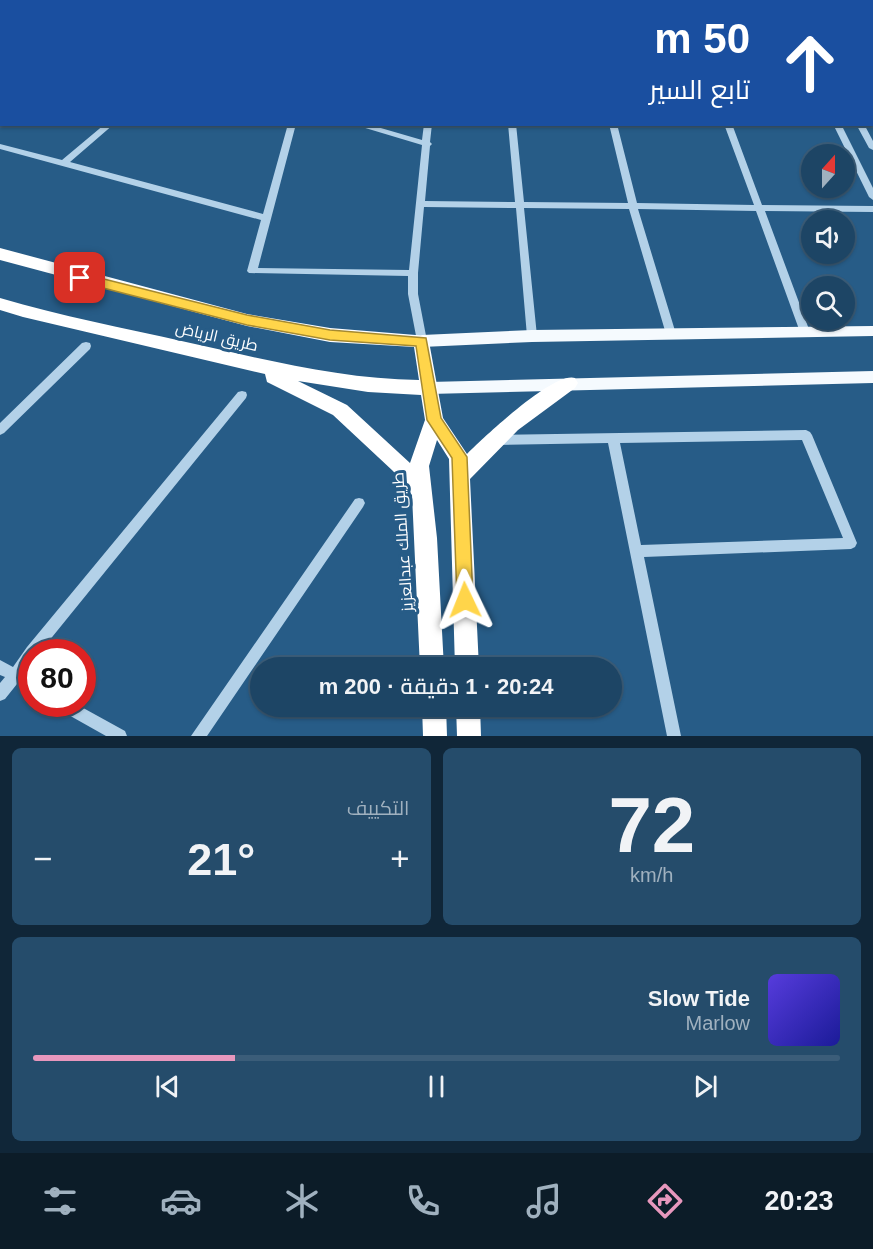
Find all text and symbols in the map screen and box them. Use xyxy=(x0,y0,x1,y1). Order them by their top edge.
text: 50 m xyxy=(654,15,750,62)
icon: ahead xyxy=(771,24,849,102)
text: تابع السير xyxy=(649,75,750,105)
north arrow xyxy=(801,144,855,198)
map controls xyxy=(801,144,855,330)
button: sound xyxy=(801,210,855,264)
pin xyxy=(54,252,105,303)
icon: arrive xyxy=(63,261,96,294)
button: search xyxy=(801,276,855,330)
street label: طريق الرياض xyxy=(174,319,260,356)
street label: طريق الملك عبدالعزيز xyxy=(389,472,418,613)
position arrow xyxy=(433,568,497,632)
speed limit sign: 80 xyxy=(18,639,96,717)
text: 20:24 · 1 دقيقة · 200 m xyxy=(319,674,553,699)
text: 72 xyxy=(608,781,695,869)
text: التكييف xyxy=(347,797,410,819)
text: 21° xyxy=(187,834,255,885)
text: − xyxy=(33,840,52,877)
text: + xyxy=(390,840,410,877)
text: km/h xyxy=(630,864,673,886)
text: Slow Tide xyxy=(648,986,750,1011)
text: Marlow xyxy=(686,1012,750,1034)
icon: previous xyxy=(151,1070,184,1103)
icon: pause xyxy=(420,1070,453,1103)
icon: next xyxy=(689,1070,722,1103)
icon: filters xyxy=(39,1180,81,1222)
icon: car xyxy=(160,1180,202,1222)
icon: climate xyxy=(281,1180,323,1222)
icon: phone xyxy=(402,1180,444,1222)
icon: music xyxy=(523,1180,565,1222)
icon: directions xyxy=(644,1180,686,1222)
text: 20:23 xyxy=(765,1186,834,1216)

